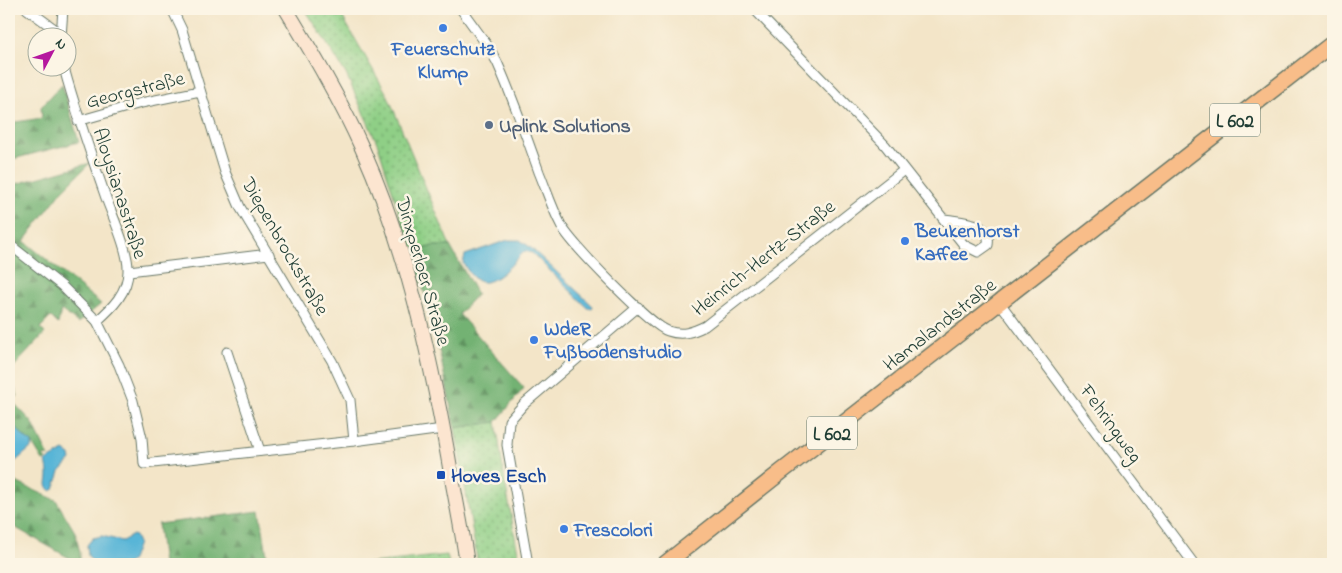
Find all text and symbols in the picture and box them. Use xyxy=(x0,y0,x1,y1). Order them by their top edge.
marker: Feuerschutz Klump xyxy=(437,22,449,34)
north arrow xyxy=(28,28,78,78)
text: N xyxy=(50,34,72,55)
place label: Feuerschutz Klump xyxy=(390,36,495,88)
street label: Georgstraße xyxy=(83,65,188,119)
road number: L 602 xyxy=(1210,104,1260,136)
place label: Uplink Solutions xyxy=(499,113,631,142)
marker: Uplink Solutions xyxy=(483,119,495,131)
street label: Aloysianastraße xyxy=(84,125,153,263)
street label: Diepenbrockstraße xyxy=(232,172,335,322)
street label: Dinxperloer Straße xyxy=(386,193,457,349)
street label: Heinrich-Hertz-Straße xyxy=(687,194,842,324)
place label: Beukenhorst Kaffee xyxy=(914,218,1020,270)
marker: Beukenhorst Kaffee xyxy=(899,235,911,247)
street label: Hamalandstraße xyxy=(878,272,1004,380)
place label: WdeR Fußbodenstudio xyxy=(543,316,682,368)
marker: WdeR Fußbodenstudio xyxy=(528,334,540,346)
street label: Fehringweg xyxy=(1070,378,1149,470)
road number: L 602 xyxy=(807,416,857,449)
place label: Hoves Esch xyxy=(451,463,546,492)
marker: Hoves Esch xyxy=(435,469,447,481)
place label: Frescolori xyxy=(573,517,653,546)
marker: Frescolori xyxy=(558,523,570,535)

